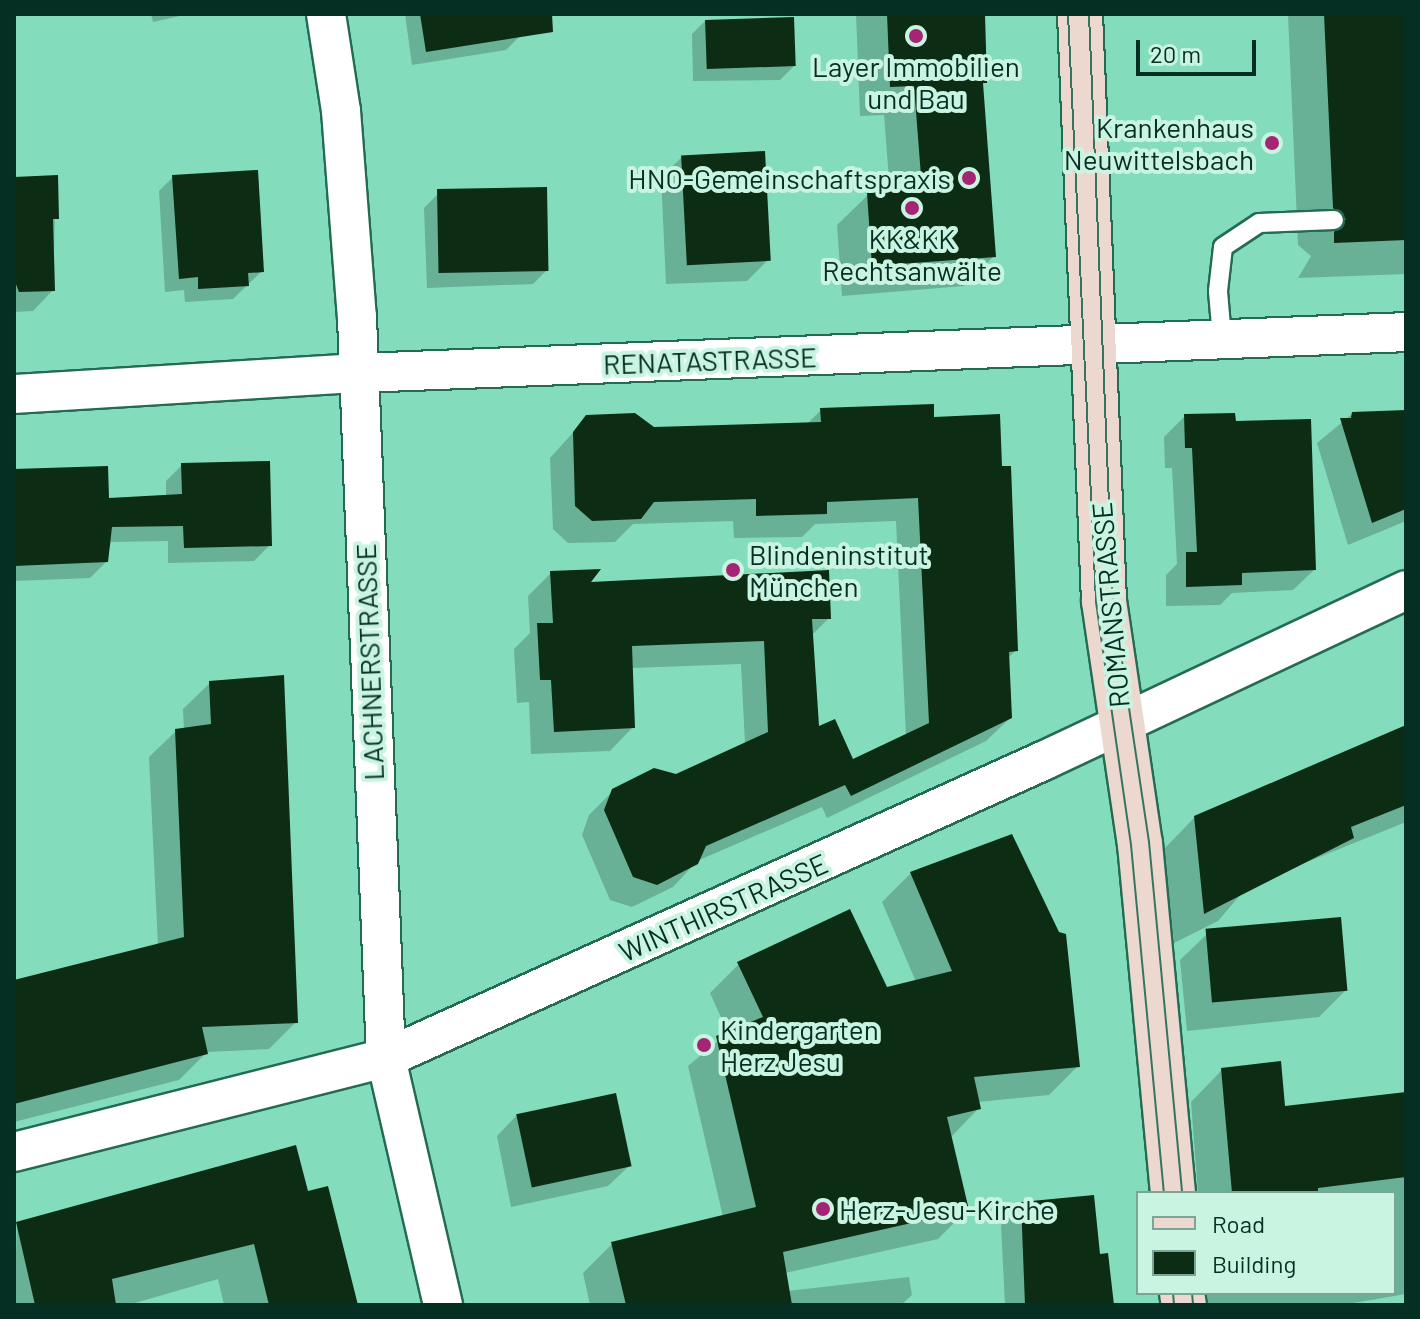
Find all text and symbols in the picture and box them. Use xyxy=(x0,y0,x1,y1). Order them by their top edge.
scale bar xyxy=(1140,24,1260,74)
marker: Layer Immobilien und Bau xyxy=(907,27,925,45)
text: 20 m xyxy=(1150,39,1201,68)
place label: Layer Immobilien und Bau xyxy=(812,49,1020,115)
place label: Krankenhaus Neuwittelsbach xyxy=(1064,110,1254,176)
marker: Krankenhaus Neuwittelsbach xyxy=(1261,132,1283,154)
place label: HNO-Gemeinschaftspraxis xyxy=(628,161,951,195)
marker: HNO-Gemeinschaftspraxis xyxy=(958,167,980,189)
marker: KK&KK Rechtsanwälte xyxy=(903,199,921,217)
place label: KK&KK Rechtsanwälte xyxy=(822,221,1002,287)
street label: RENATASTRASSE xyxy=(602,339,818,381)
street label: ROMANSTRASSE xyxy=(1084,501,1136,709)
place label: Blindeninstitut München xyxy=(749,537,929,603)
street label: LACHNERSTRASSE xyxy=(348,543,390,781)
marker: Blindeninstitut München xyxy=(724,561,742,579)
street label: WINTHIRSTRASSE xyxy=(613,846,833,968)
place label: Kindergarten Herz Jesu xyxy=(720,1012,879,1078)
marker: Kindergarten Herz Jesu xyxy=(695,1036,713,1054)
legend xyxy=(1136,1191,1396,1295)
place label: Herz-Jesu-Kirche xyxy=(839,1192,1055,1226)
marker: Herz-Jesu-Kirche xyxy=(814,1200,832,1218)
text: Road xyxy=(1212,1209,1265,1238)
text: Building xyxy=(1212,1249,1296,1278)

